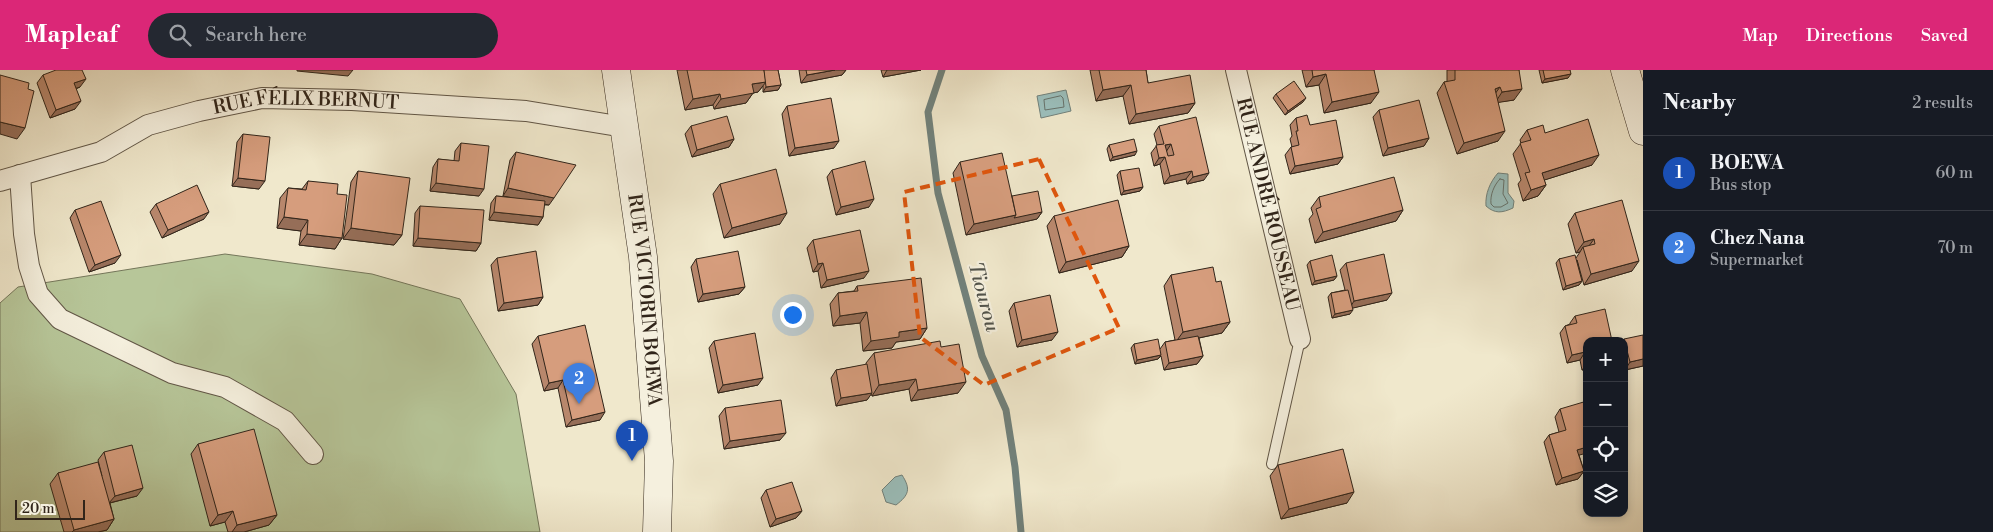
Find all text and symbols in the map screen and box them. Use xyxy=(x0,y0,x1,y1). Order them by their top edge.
search box xyxy=(148,13,498,58)
text: Mapleaf xyxy=(25,20,118,50)
icon: search xyxy=(166,21,194,49)
text: Search here xyxy=(206,23,307,47)
text: Map xyxy=(1742,24,1778,47)
text: Directions xyxy=(1806,24,1893,47)
text: Saved xyxy=(1921,24,1968,47)
street label: RUE FÉLIX BERNUT xyxy=(211,85,400,120)
text: Nearby xyxy=(1663,90,1736,116)
text: 2 results xyxy=(1912,93,1973,113)
street label: RUE ANDRÉ ROUSSEAU xyxy=(1231,95,1305,313)
text: BOEWA xyxy=(1710,151,1784,175)
text: 1 xyxy=(1675,163,1683,183)
text: 60 m xyxy=(1935,163,1973,183)
text: Bus stop xyxy=(1710,175,1772,195)
street label: RUE VICTORIN BOEWA xyxy=(622,192,667,408)
text: Chez Nana xyxy=(1710,226,1805,250)
text: 2 xyxy=(1674,238,1684,258)
text: 70 m xyxy=(1937,238,1973,258)
text: Supermarket xyxy=(1710,250,1804,270)
water label: Tiourou xyxy=(962,259,1004,335)
your location xyxy=(780,302,806,328)
map controls xyxy=(1583,337,1628,517)
button: + xyxy=(1583,337,1628,382)
pin: 2 xyxy=(563,363,595,404)
button: − xyxy=(1583,382,1628,427)
pin: 1 xyxy=(616,420,648,461)
button: locate xyxy=(1583,427,1628,472)
button: layers xyxy=(1583,472,1628,517)
scale bar xyxy=(15,497,85,520)
text: 20 m xyxy=(22,500,54,518)

